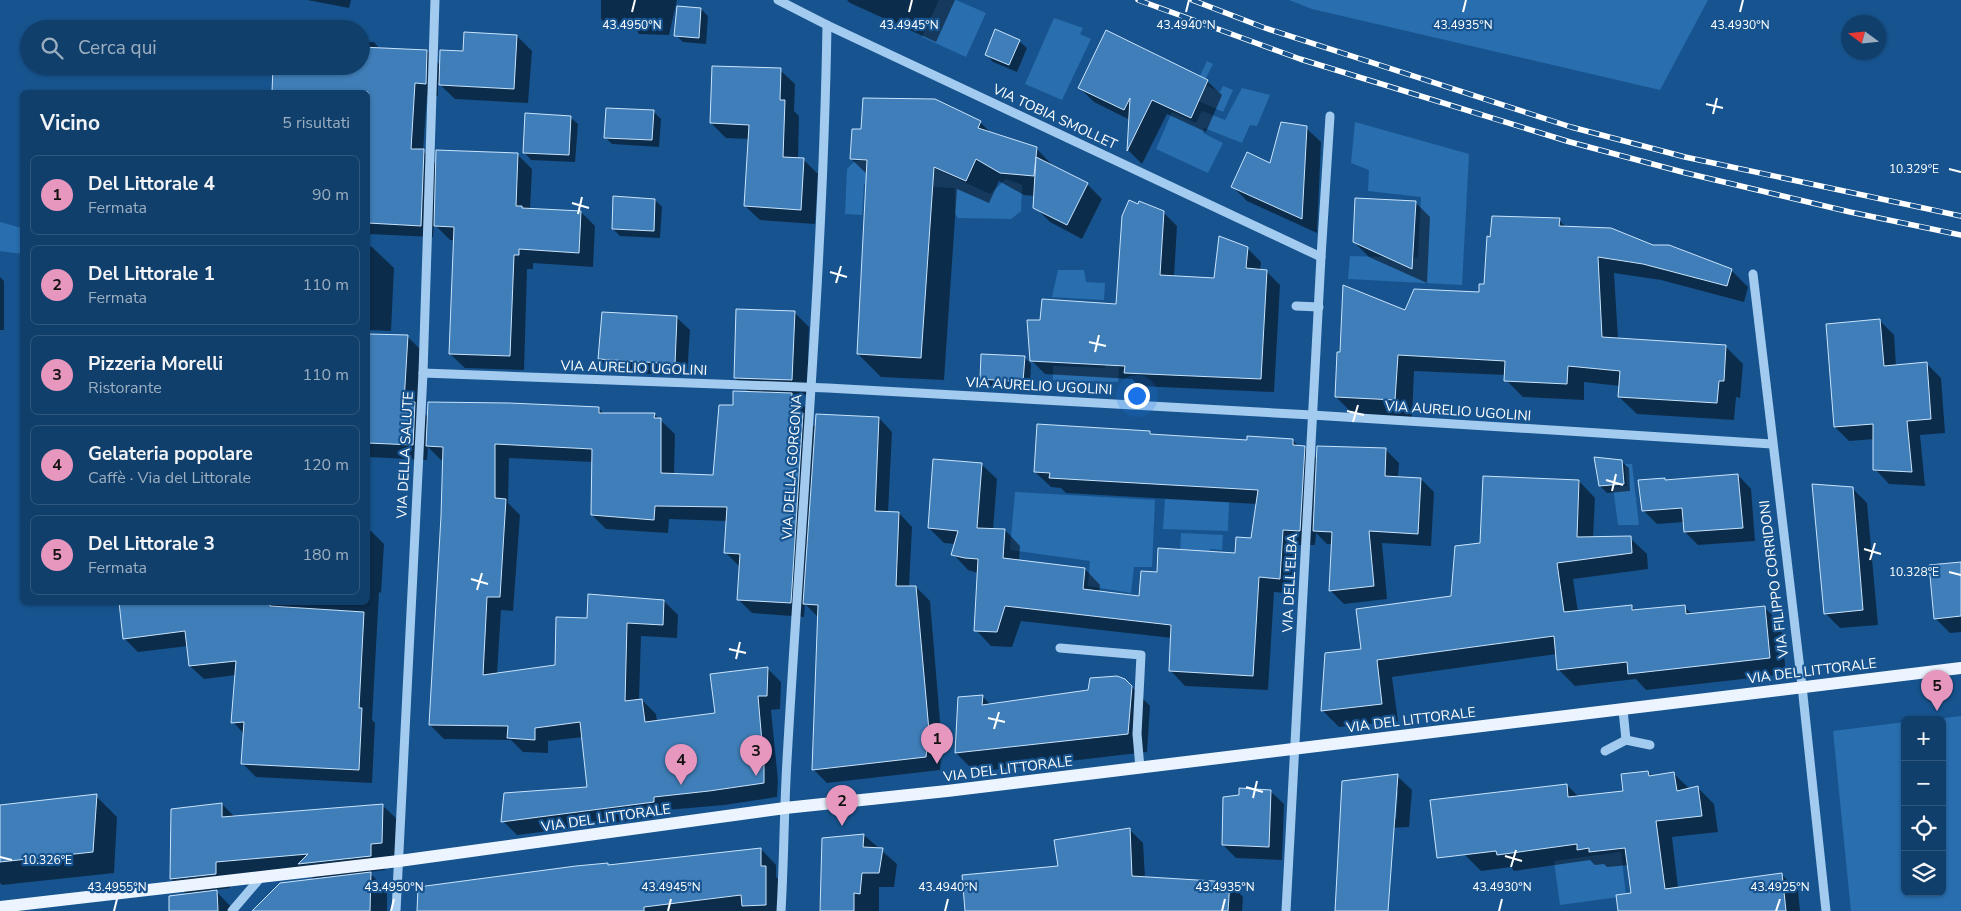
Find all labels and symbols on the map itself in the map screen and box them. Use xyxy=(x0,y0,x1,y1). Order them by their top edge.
north arrow xyxy=(1841,15,1886,60)
text: 43.4950°N xyxy=(602,17,662,33)
text: 43.4945°N xyxy=(879,17,939,33)
text: 43.4940°N xyxy=(1156,17,1216,33)
text: 43.4935°N xyxy=(1433,17,1493,33)
text: 43.4930°N xyxy=(1710,17,1770,33)
street label: VIA TOBIA SMOLLET xyxy=(989,79,1121,154)
text: 10.329°E xyxy=(1889,161,1939,177)
street label: VIA AURELIO UGOLINI xyxy=(559,356,708,380)
street label: VIA AURELIO UGOLINI xyxy=(964,373,1113,399)
your location xyxy=(1124,383,1150,409)
street label: VIA DELLA SALUTE xyxy=(392,391,418,520)
street label: VIA DELLA GORGONA xyxy=(777,394,807,541)
street label: VIA AURELIO UGOLINI xyxy=(1383,396,1532,426)
street label: VIA FILIPPO CORRIDONI xyxy=(1755,499,1793,660)
street label: VIA DELL'ELBA xyxy=(1278,533,1302,634)
text: 10.328°E xyxy=(1889,564,1939,580)
street label: VIA DEL LITTORALE xyxy=(1745,654,1878,688)
pin: 5 xyxy=(1921,670,1953,711)
street label: VIA DEL LITTORALE xyxy=(1344,703,1477,737)
pin: 1 xyxy=(921,723,953,764)
pin: 3 xyxy=(740,735,772,776)
pin: 4 xyxy=(665,744,697,785)
street label: VIA DEL LITTORALE xyxy=(941,752,1074,786)
pin: 2 xyxy=(826,785,858,826)
street label: VIA DEL LITTORALE xyxy=(539,800,672,837)
text: 10.326°E xyxy=(22,852,72,868)
text: 43.4955°N xyxy=(87,879,147,895)
text: 43.4950°N xyxy=(364,879,424,895)
text: 43.4945°N xyxy=(641,879,701,895)
text: 43.4940°N xyxy=(918,879,978,895)
text: 43.4935°N xyxy=(1195,879,1255,895)
text: 43.4930°N xyxy=(1472,879,1532,895)
text: 43.4925°N xyxy=(1750,879,1810,895)

